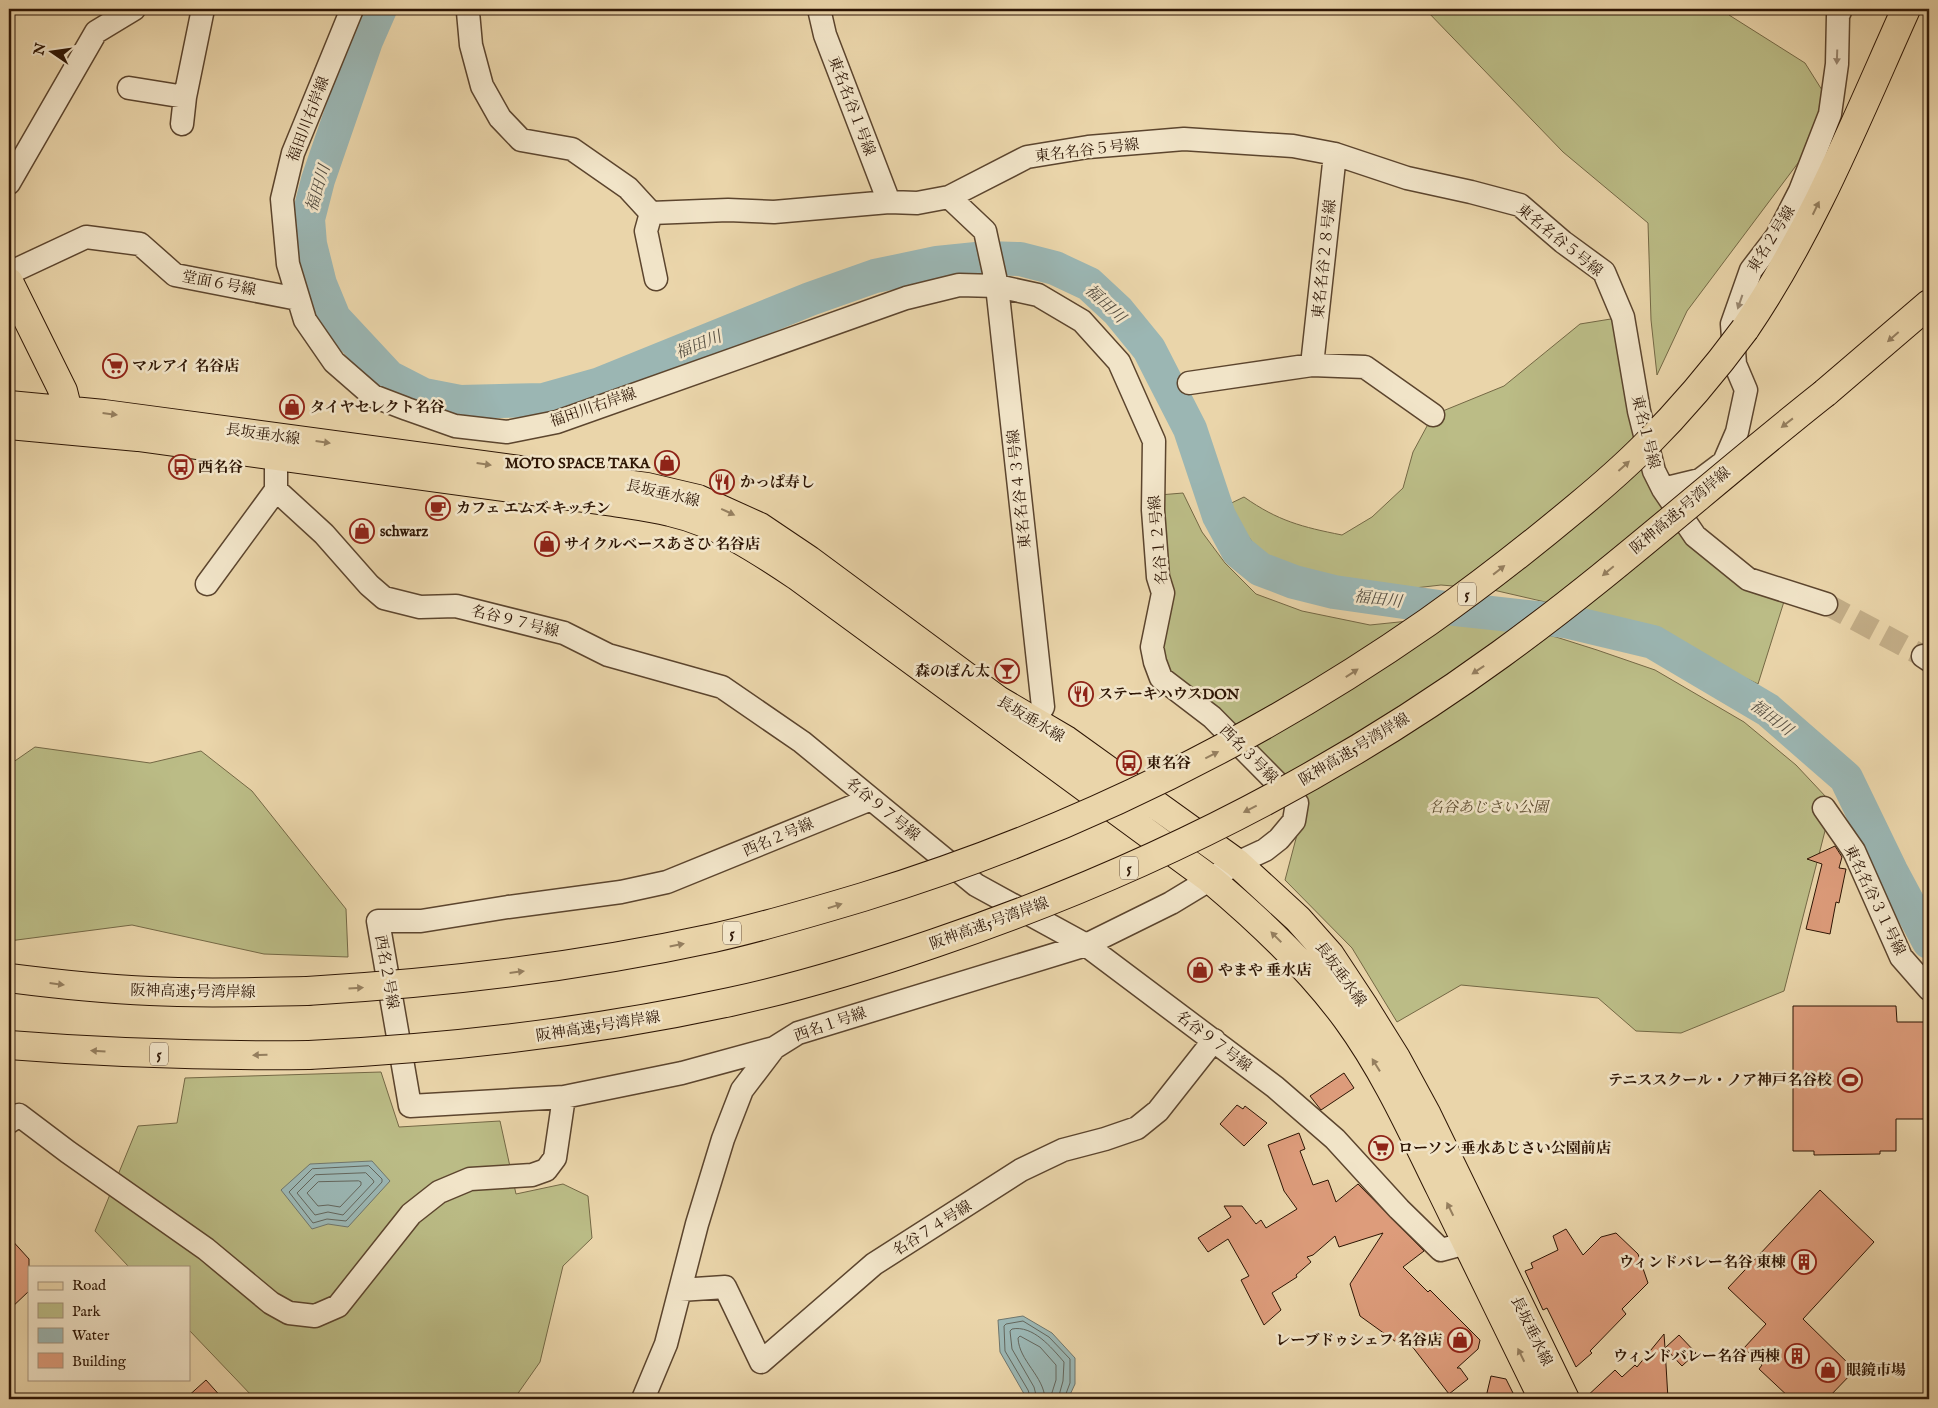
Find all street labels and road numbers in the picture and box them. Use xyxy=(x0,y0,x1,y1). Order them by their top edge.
street label: 東名名谷１号線 xyxy=(824,54,879,159)
street label: 福田川右岸線 xyxy=(283,74,333,165)
street label: 東名名谷５号線 xyxy=(1034,135,1140,166)
street label: 東名名谷２８号線 xyxy=(1309,198,1340,320)
street label: 東名名谷５号線 xyxy=(1513,200,1606,281)
street label: 東名２号線 xyxy=(1743,202,1799,276)
street label: 堂面６号線 xyxy=(180,267,258,300)
street label: 福田川右岸線 xyxy=(548,384,639,431)
street label: 東名１号線 xyxy=(1627,393,1664,471)
street label: 長坂垂水線 xyxy=(224,420,301,449)
street label: 東名名谷４３号線 xyxy=(1004,428,1035,550)
street label: 阪神高速5号湾岸線 xyxy=(1626,463,1734,558)
street label: 長坂垂水線 xyxy=(624,476,702,511)
street label: 名谷１２号線 xyxy=(1145,494,1172,586)
road number: 5 xyxy=(1458,582,1476,606)
street label: 名谷９７号線 xyxy=(469,601,561,642)
street label: 長坂垂水線 xyxy=(994,692,1068,747)
street label: 阪神高速5号湾岸線 xyxy=(1296,709,1413,790)
street label: 西名３号線 xyxy=(1215,721,1282,788)
street label: 名谷９７号線 xyxy=(842,774,924,845)
street label: 西名２号線 xyxy=(740,814,816,861)
street label: 東名名谷３１号線 xyxy=(1840,842,1909,958)
road number: 5 xyxy=(1120,856,1138,880)
street label: 阪神高速5号湾岸線 xyxy=(927,893,1051,954)
road number: 5 xyxy=(723,921,741,944)
street label: 西名２号線 xyxy=(371,933,402,1011)
street label: 長坂垂水線 xyxy=(1311,938,1370,1010)
street label: 阪神高速5号湾岸線 xyxy=(130,981,256,1002)
street label: 西名１号線 xyxy=(792,1003,869,1046)
street label: 阪神高速5号湾岸線 xyxy=(535,1007,662,1046)
street label: 名谷９７号線 xyxy=(1172,1007,1255,1076)
road number: 5 xyxy=(150,1042,168,1066)
street label: 名谷７４号線 xyxy=(889,1197,975,1260)
street label: 長坂垂水線 xyxy=(1507,1293,1557,1369)

